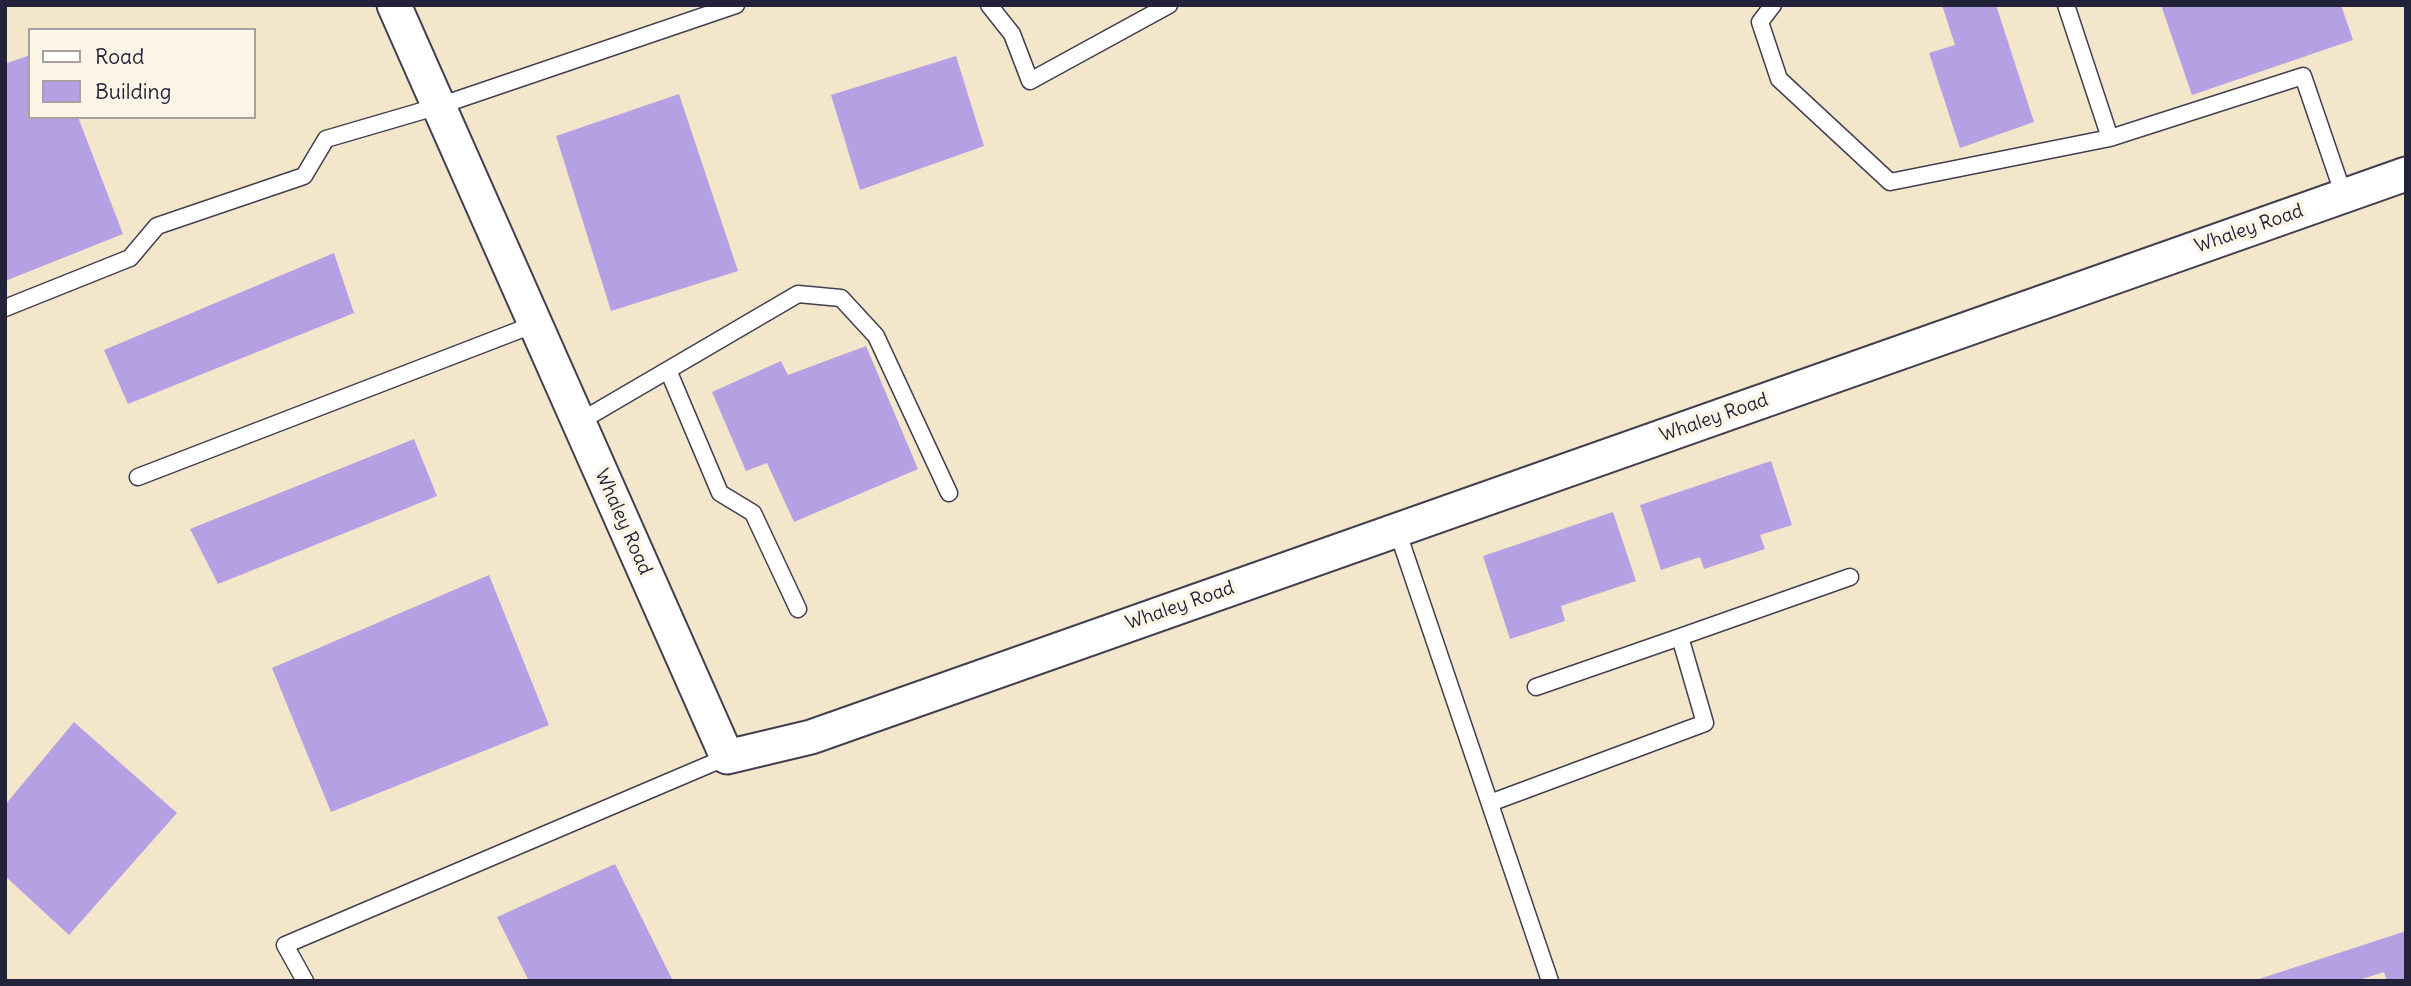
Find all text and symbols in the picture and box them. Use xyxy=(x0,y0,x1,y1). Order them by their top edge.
legend xyxy=(28,28,256,119)
text: Road xyxy=(95,43,144,70)
text: Building xyxy=(95,78,171,105)
street label: Whaley Road xyxy=(2192,200,2306,258)
street label: Whaley Road xyxy=(1657,389,1771,447)
street label: Whaley Road xyxy=(590,466,656,578)
street label: Whaley Road xyxy=(1123,577,1237,635)

